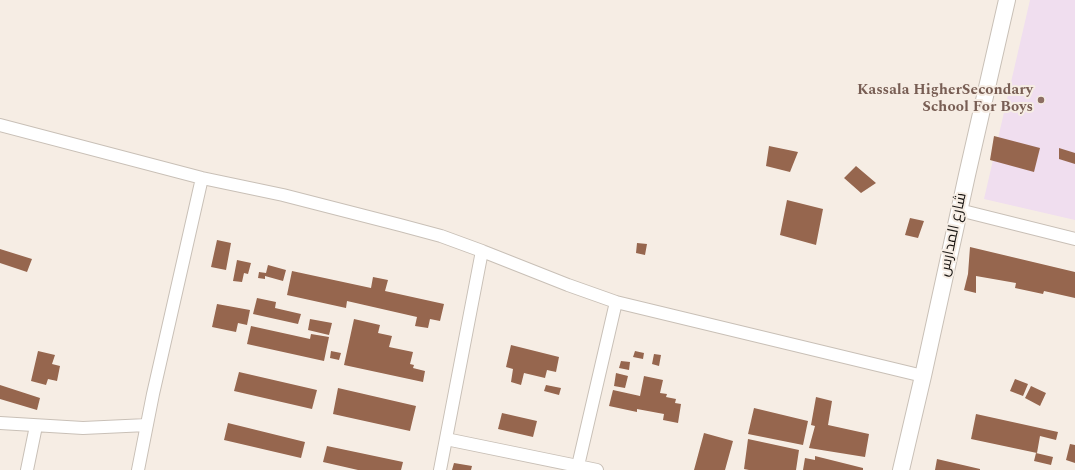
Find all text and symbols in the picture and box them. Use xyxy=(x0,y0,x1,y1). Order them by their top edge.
place label: Kassala HigherSecondary School For Boys xyxy=(857,82,1033,117)
marker: Kassala HigherSecondary School For Boys xyxy=(1036,95,1046,105)
street label: شارع المدارس xyxy=(936,191,972,279)

